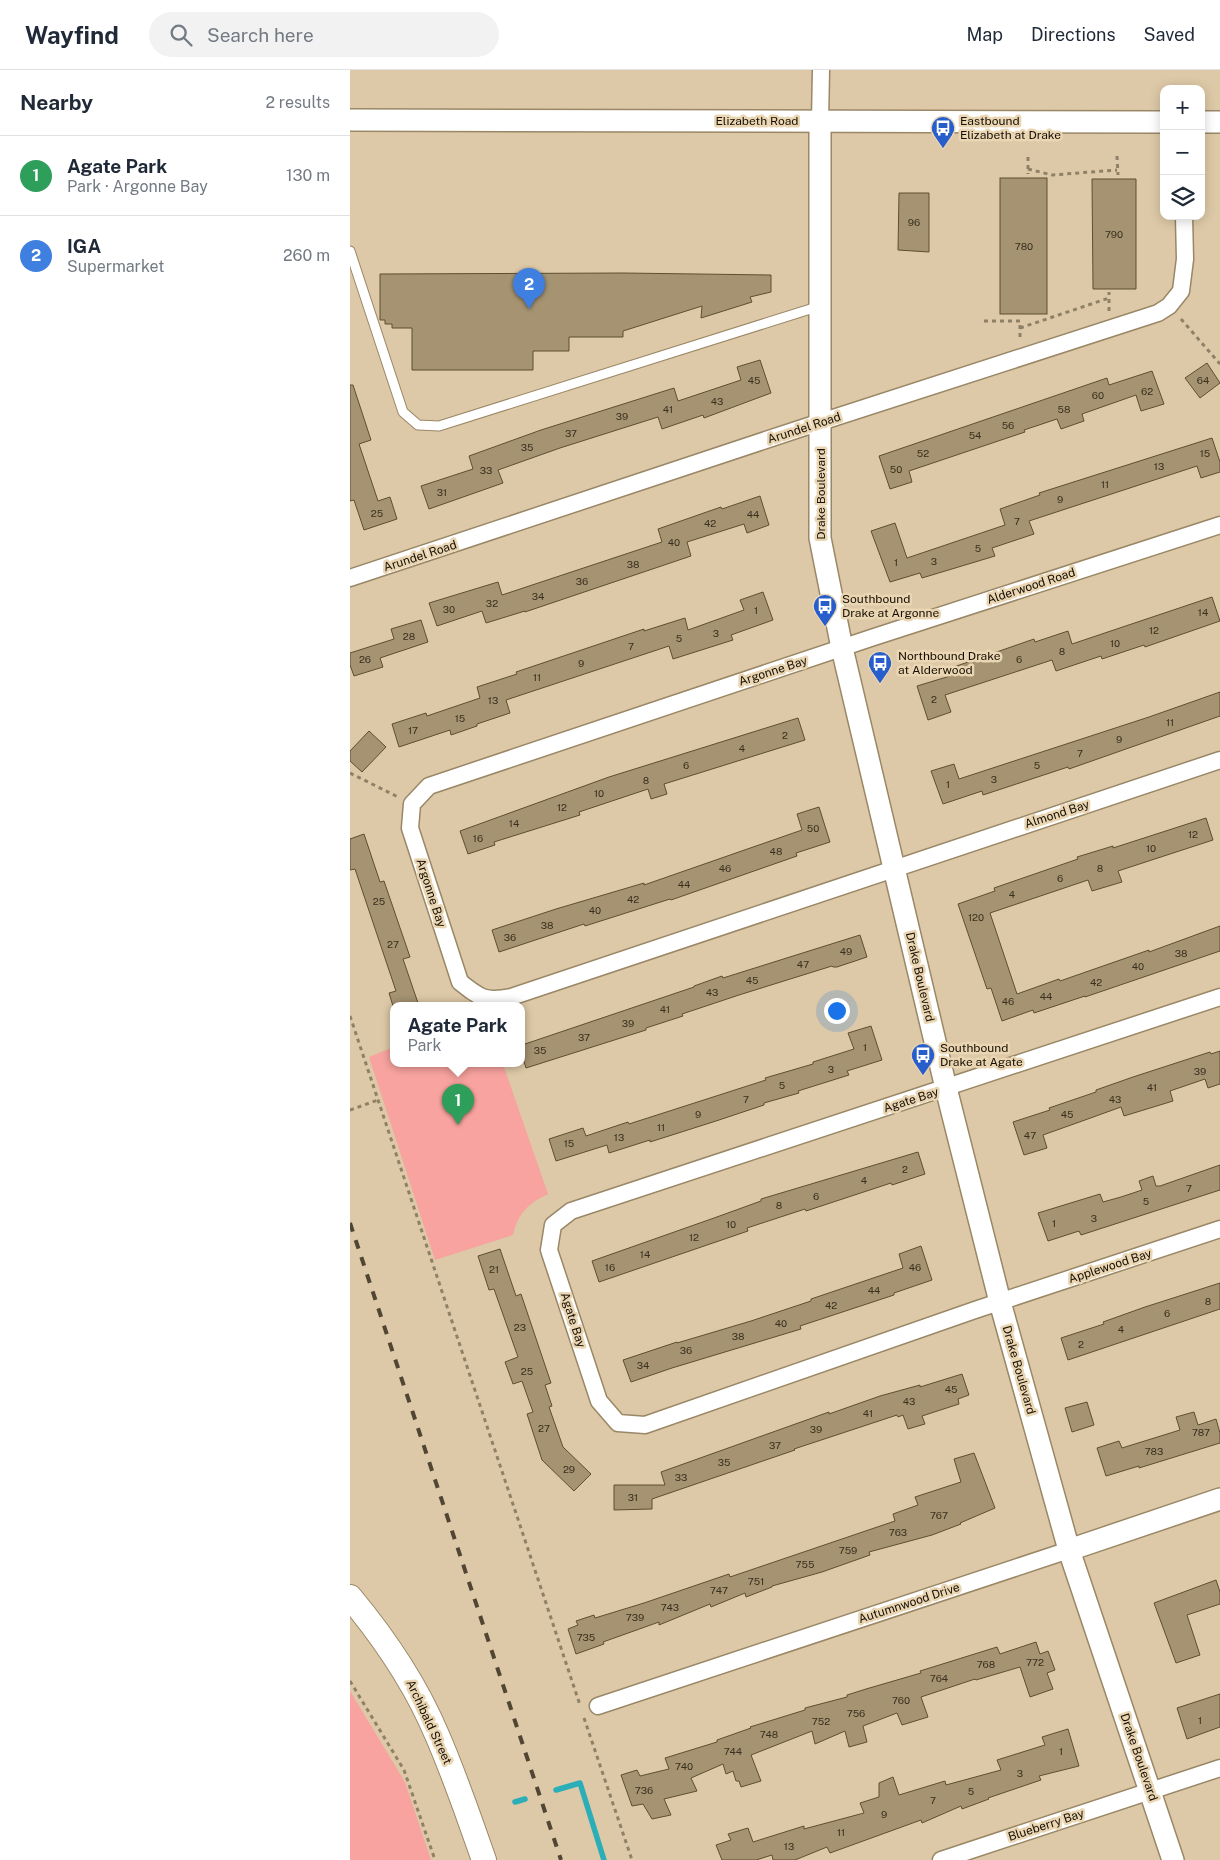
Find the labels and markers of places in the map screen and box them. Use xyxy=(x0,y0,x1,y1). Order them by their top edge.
place label: Eastbound Elizabeth at Drake xyxy=(960,114,1061,142)
bus stop icon: Eastbound Elizabeth at Drake xyxy=(930,115,956,149)
pin: 2 xyxy=(513,268,545,309)
place label: Southbound Drake at Argonne xyxy=(842,592,939,620)
bus stop icon: Southbound Drake at Argonne xyxy=(812,593,838,627)
place label: Northbound Drake at Alderwood xyxy=(898,649,1001,677)
bus stop icon: Northbound Drake at Alderwood xyxy=(867,650,893,684)
place label: Southbound Drake at Agate xyxy=(940,1041,1023,1069)
bus stop icon: Southbound Drake at Agate xyxy=(910,1042,936,1076)
pin: 1 xyxy=(442,1084,474,1125)

